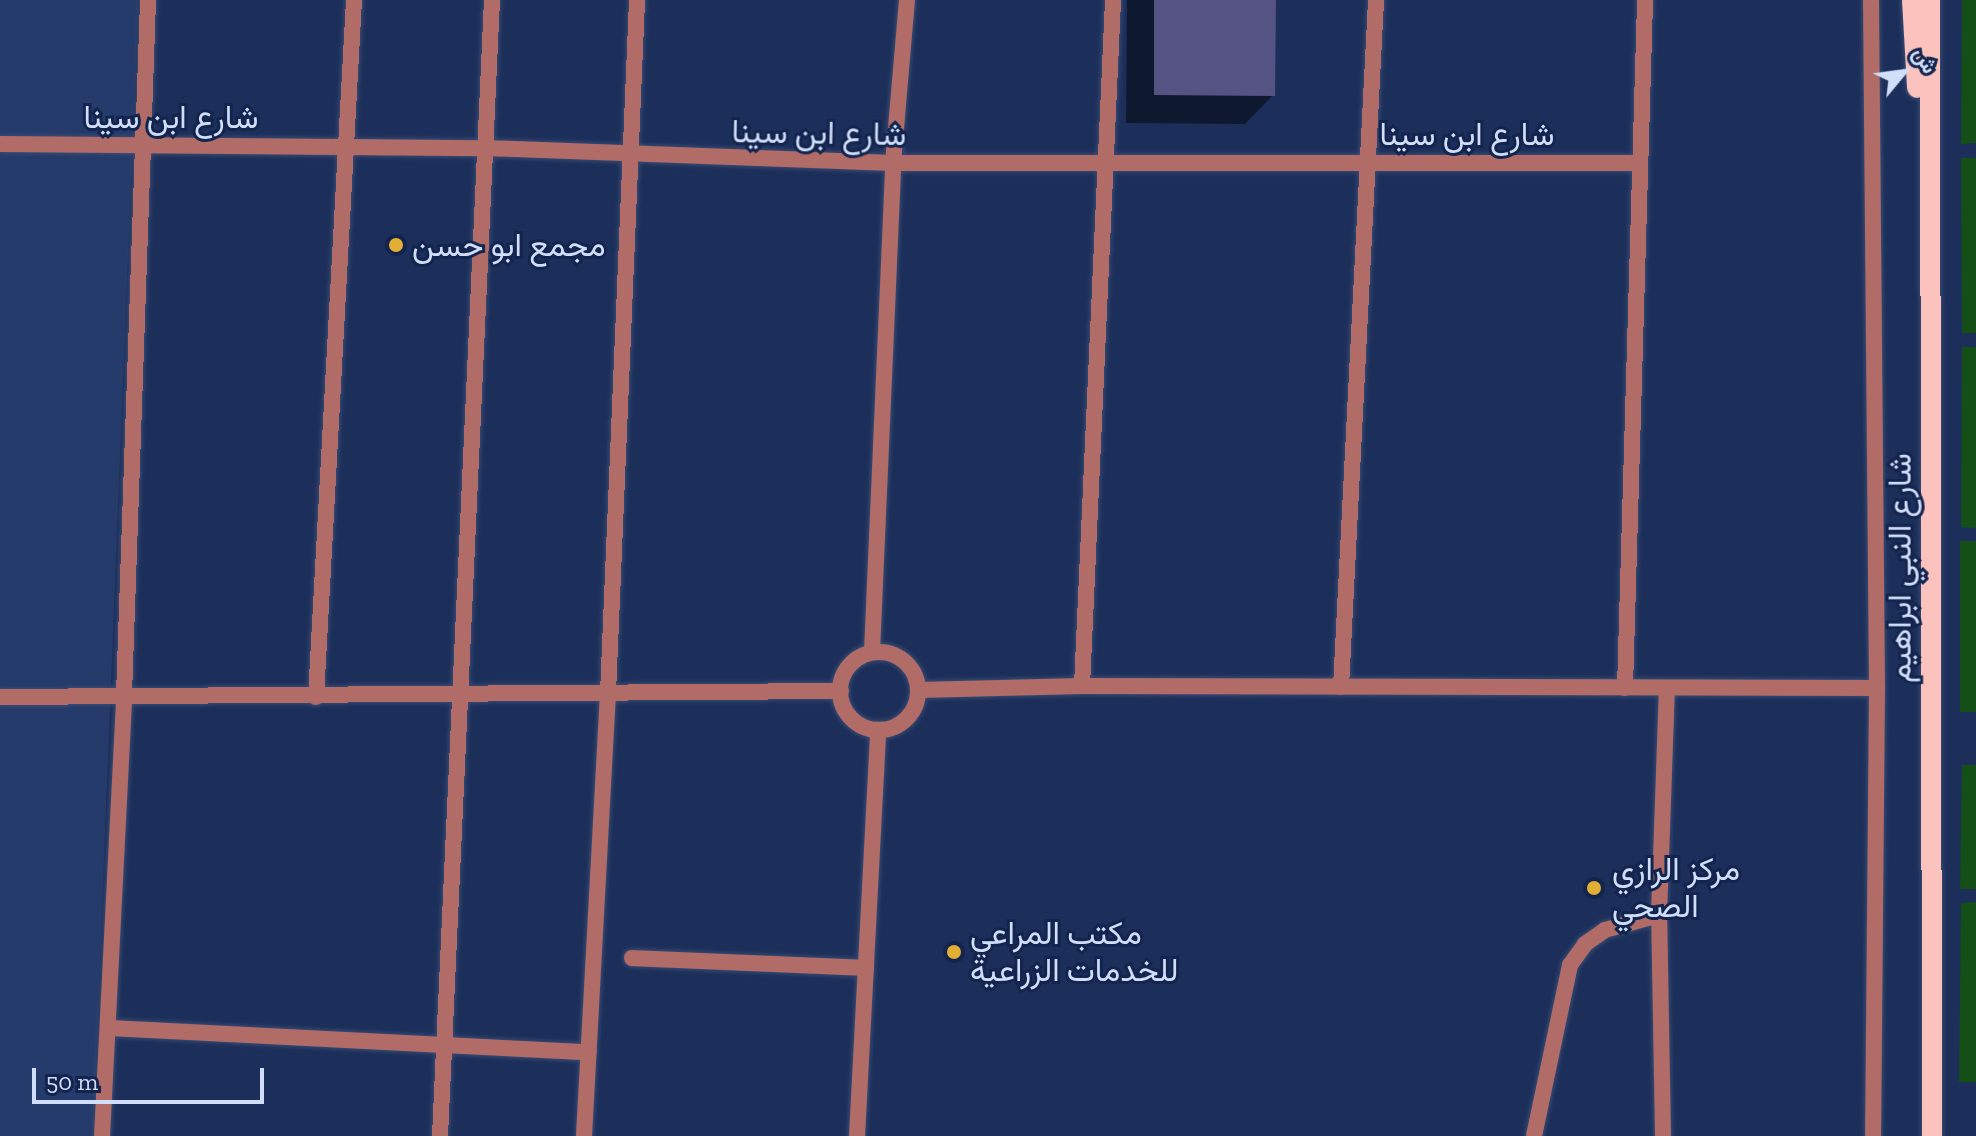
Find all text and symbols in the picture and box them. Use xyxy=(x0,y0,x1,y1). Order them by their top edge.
north arrow xyxy=(1864,32,1944,112)
text: ش xyxy=(1907,42,1944,78)
street label: شارع ابن سينا xyxy=(84,98,258,136)
street label: شارع ابن سينا xyxy=(731,112,907,154)
street label: شارع ابن سينا xyxy=(1380,115,1554,153)
place label: مجمع ابو حسن xyxy=(412,226,606,264)
marker: مجمع ابو حسن xyxy=(387,236,405,254)
street label: شارع النبي ابراهيم xyxy=(1881,453,1919,683)
place label: مركز الرازي الصحي xyxy=(1612,851,1740,926)
marker: مركز الرازي الصحي xyxy=(1583,877,1605,899)
place label: مكتب المراعي للخدمات الزراعية xyxy=(970,915,1178,990)
marker: مكتب المراعي للخدمات الزراعية xyxy=(945,943,963,961)
scale bar xyxy=(36,1052,268,1102)
text: 50 m xyxy=(46,1067,98,1096)

